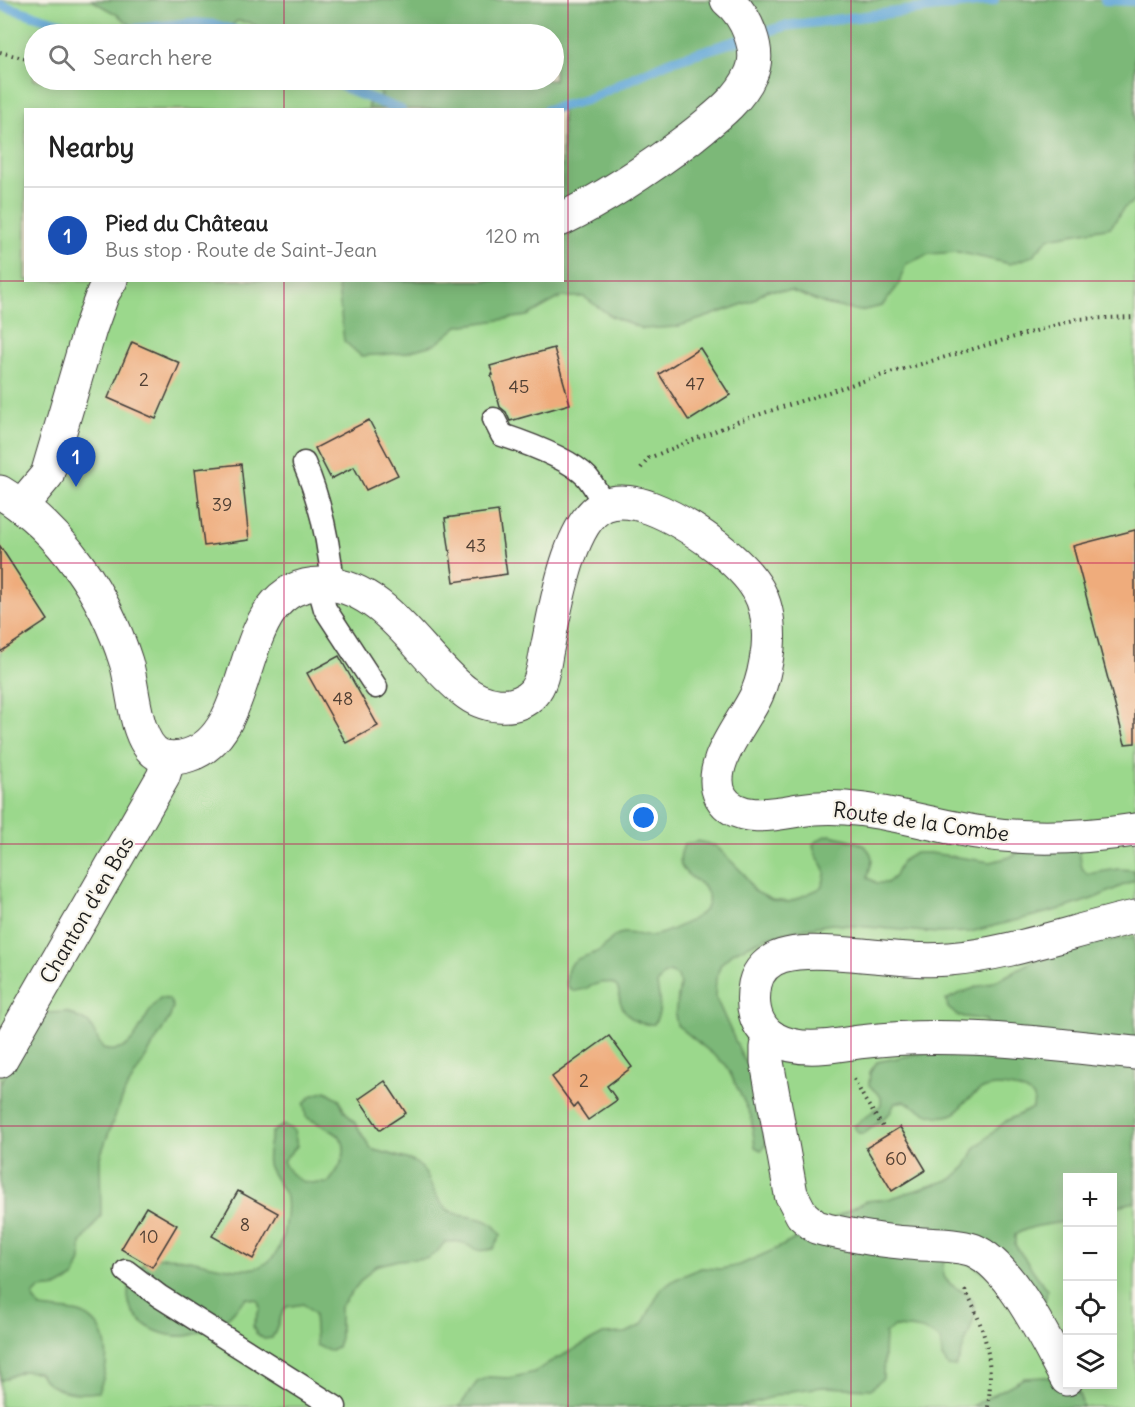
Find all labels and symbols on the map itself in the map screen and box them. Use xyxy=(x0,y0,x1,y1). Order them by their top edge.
house number: 2 xyxy=(139,368,149,391)
house number: 47 xyxy=(685,372,705,395)
house number: 45 xyxy=(509,375,529,398)
pin: 1 xyxy=(56,438,96,487)
house number: 39 xyxy=(212,493,232,516)
house number: 43 xyxy=(466,534,486,557)
house number: 48 xyxy=(333,687,353,710)
street label: Route de la Combe xyxy=(831,796,1011,847)
your location xyxy=(629,803,658,832)
street label: Chanton d'en Bas xyxy=(33,831,140,988)
house number: 2 xyxy=(579,1069,589,1092)
house number: 60 xyxy=(885,1147,907,1170)
house number: 8 xyxy=(240,1213,250,1236)
house number: 10 xyxy=(140,1225,159,1248)

